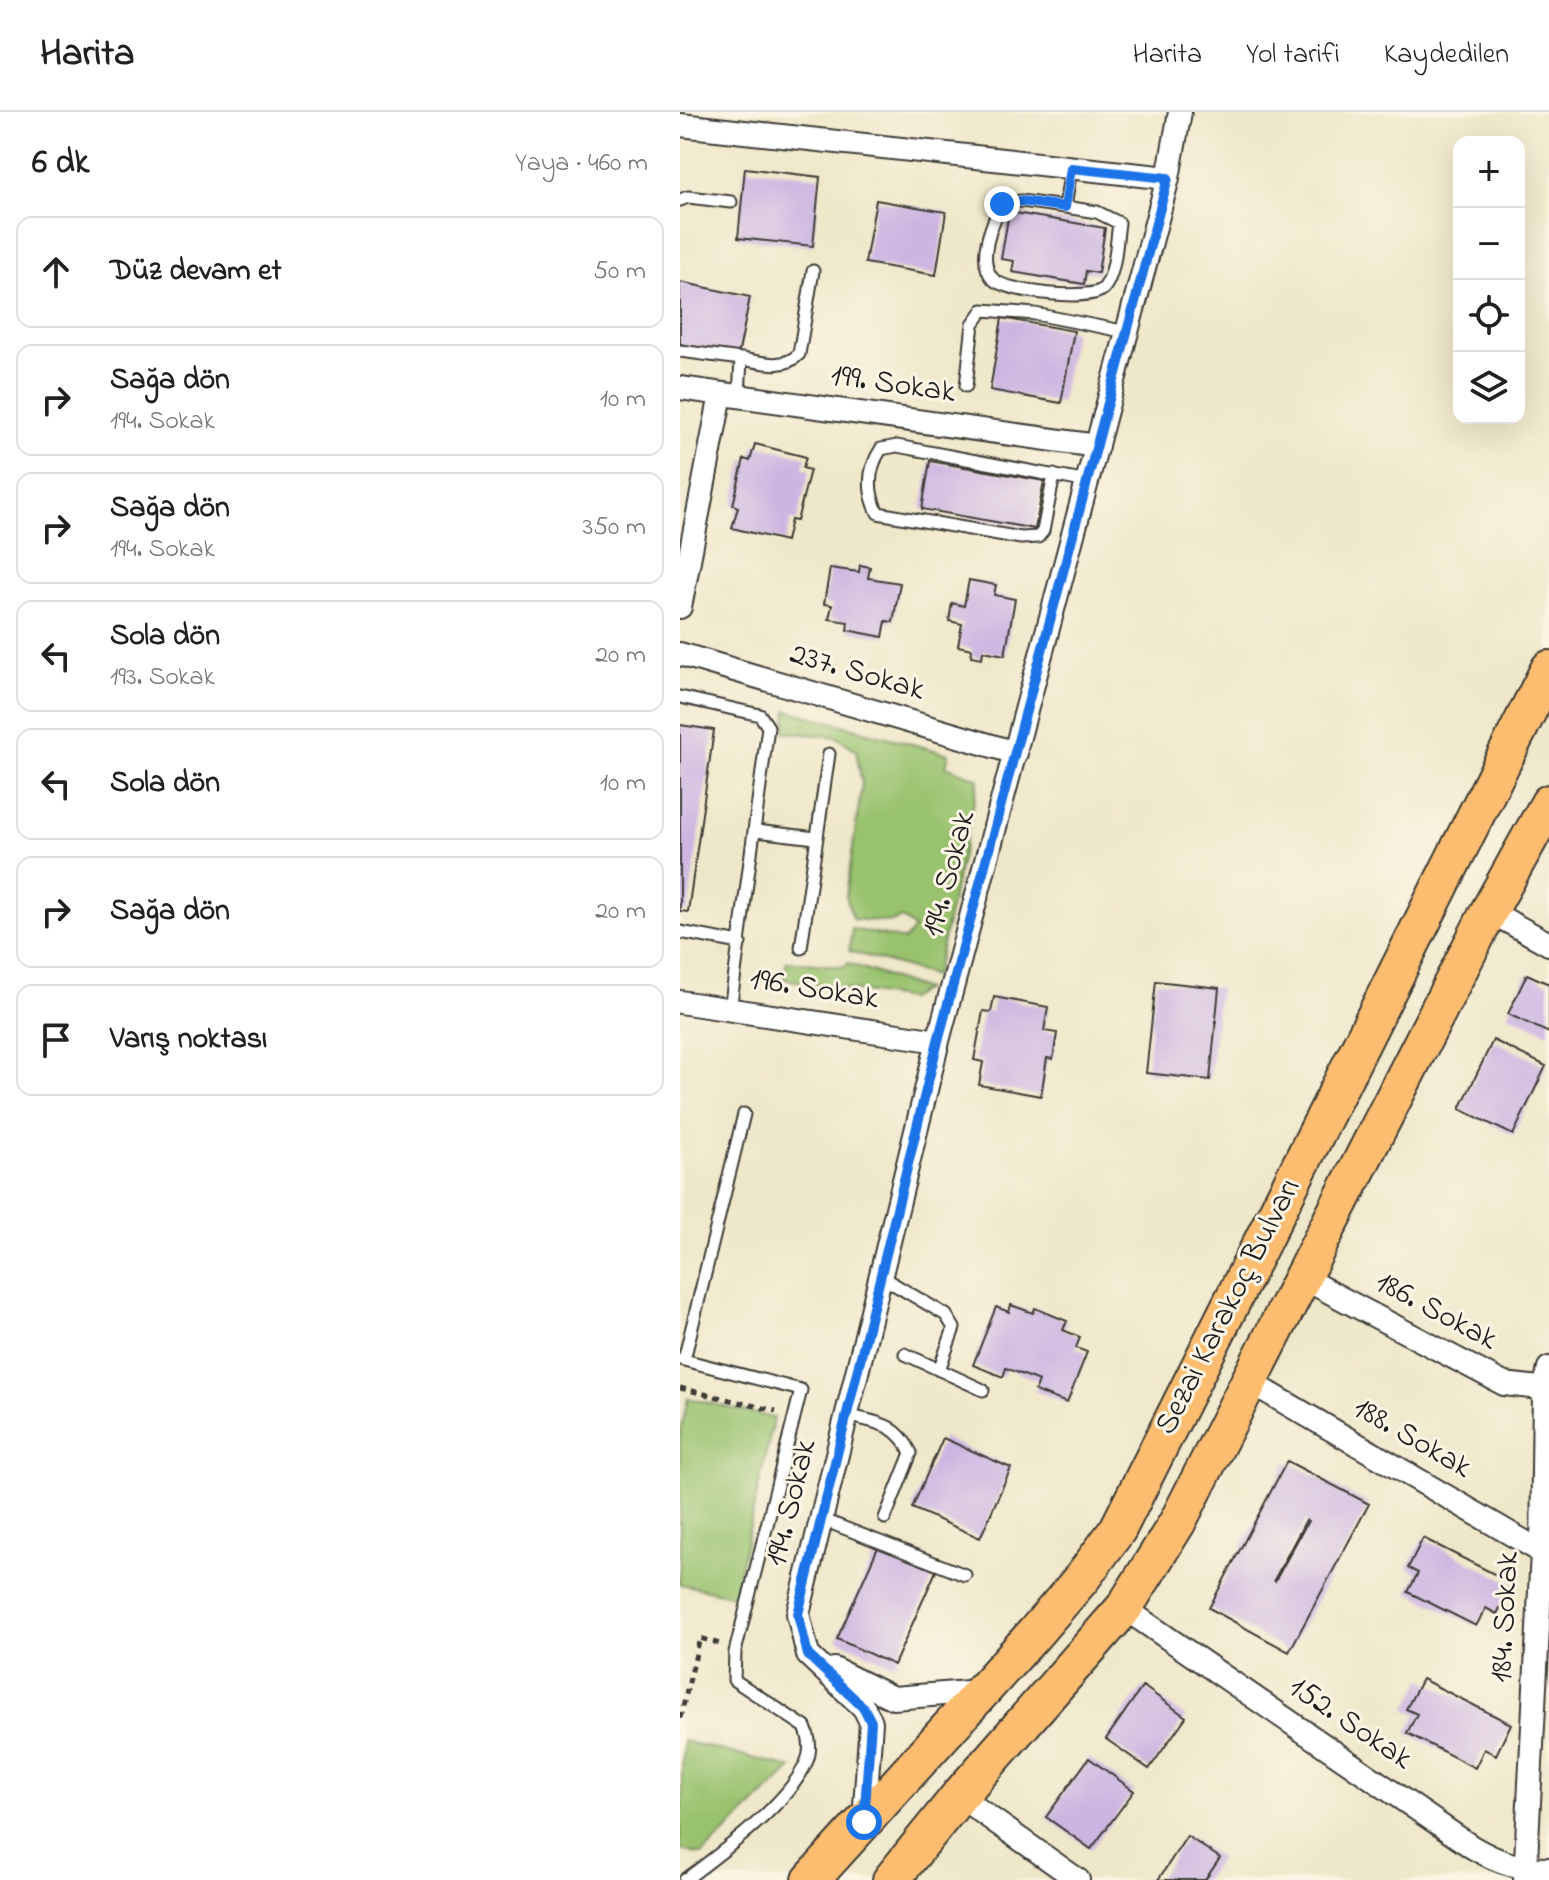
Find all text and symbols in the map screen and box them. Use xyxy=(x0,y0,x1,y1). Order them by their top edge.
text: Harita xyxy=(40,27,135,83)
text: Harita xyxy=(1132,35,1202,76)
text: Yol tarifi xyxy=(1246,35,1340,76)
text: Kaydedilen xyxy=(1384,35,1509,76)
map controls xyxy=(1453,136,1525,424)
button: + xyxy=(1453,136,1525,208)
text: 6 dk xyxy=(32,139,89,189)
text: Yaya · 460 m xyxy=(515,145,648,183)
route end xyxy=(984,186,1020,222)
button: − xyxy=(1453,208,1525,280)
icon: ahead xyxy=(34,250,78,294)
text: Düz devam et xyxy=(110,250,282,294)
text: 50 m xyxy=(593,253,646,291)
button: locate xyxy=(1453,280,1525,352)
button: layers xyxy=(1453,352,1525,424)
street label: 199. Sokak xyxy=(828,353,959,417)
text: Sağa dön xyxy=(110,359,230,403)
icon: right xyxy=(34,378,78,422)
text: 10 m xyxy=(600,381,646,419)
text: 194. Sokak xyxy=(110,403,215,441)
text: Sağa dön xyxy=(110,487,230,531)
icon: right xyxy=(34,506,78,550)
text: 350 m xyxy=(582,509,646,547)
text: 194. Sokak xyxy=(110,531,215,569)
text: Sola dön xyxy=(110,615,220,659)
street label: 237. Sokak xyxy=(784,631,931,715)
icon: left xyxy=(34,634,78,678)
text: 20 m xyxy=(595,637,646,675)
text: 193. Sokak xyxy=(110,659,215,697)
icon: left xyxy=(34,762,78,806)
text: Sola dön xyxy=(110,762,220,806)
text: 10 m xyxy=(600,765,646,803)
street label: 194. Sokak xyxy=(911,805,990,942)
icon: right xyxy=(34,890,78,934)
text: Sağa dön xyxy=(110,890,230,934)
text: 20 m xyxy=(595,893,646,931)
street label: 196. Sokak xyxy=(746,957,883,1024)
icon: arrive xyxy=(34,1018,78,1062)
text: Varış noktası xyxy=(110,1018,267,1062)
street label: Sezai Karakoç Bulvarı xyxy=(1144,1170,1314,1444)
street label: 186. Sokak xyxy=(1367,1260,1506,1364)
street label: 188. Sokak xyxy=(1344,1386,1481,1492)
street label: 194. Sokak xyxy=(754,1434,831,1571)
street label: 184. Sokak xyxy=(1479,1549,1533,1684)
street label: 152. Sokak xyxy=(1279,1665,1422,1783)
route start xyxy=(846,1804,882,1840)

